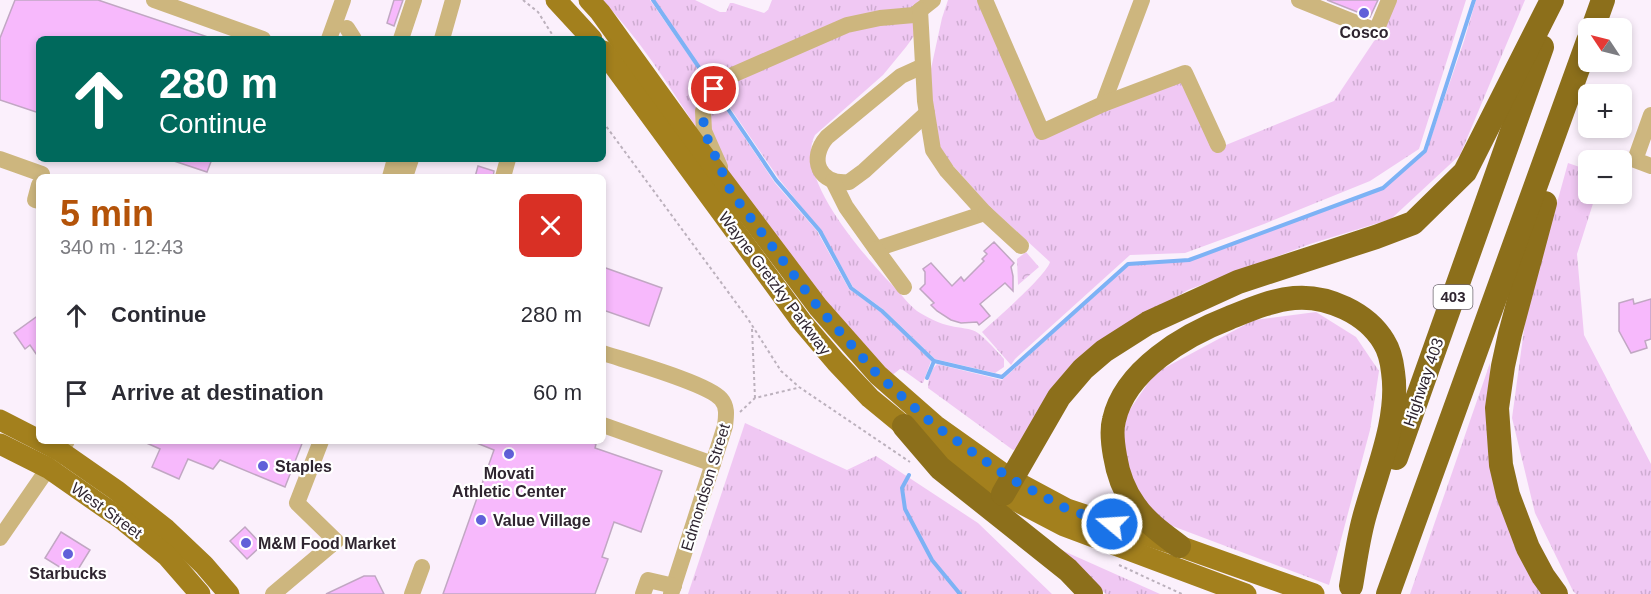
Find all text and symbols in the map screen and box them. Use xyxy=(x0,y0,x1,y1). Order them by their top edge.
marker: Cosco xyxy=(1357,6,1371,20)
north arrow xyxy=(1578,18,1632,72)
map controls xyxy=(1578,18,1632,204)
place label: Cosco xyxy=(1340,24,1389,41)
icon: ahead xyxy=(60,60,138,138)
text: 280 m xyxy=(159,60,278,107)
pin xyxy=(688,63,739,114)
icon: arrive xyxy=(697,72,730,105)
button: + xyxy=(1578,84,1632,138)
text: Continue xyxy=(159,109,267,139)
button: − xyxy=(1578,150,1632,204)
text: 5 min xyxy=(60,193,154,234)
button: close xyxy=(519,194,582,257)
street label: Wayne Gretzky Parkway xyxy=(715,208,834,358)
text: 340 m · 12:43 xyxy=(60,236,183,258)
road number: 403 xyxy=(1434,285,1472,309)
icon: ahead xyxy=(60,299,93,332)
text: Continue xyxy=(111,302,206,327)
text: 280 m xyxy=(521,302,582,327)
street label: Highway 403 xyxy=(1400,336,1447,429)
icon: arrive xyxy=(60,377,93,410)
text: Arrive at destination xyxy=(111,380,324,405)
text: 60 m xyxy=(533,380,582,405)
street label: Edmondson Street xyxy=(678,421,733,553)
marker: Movati Athletic Center xyxy=(502,447,516,461)
place label: Staples xyxy=(275,458,332,475)
marker: Staples xyxy=(256,459,270,473)
place label: Movati Athletic Center xyxy=(452,465,566,500)
street label: West Street xyxy=(68,479,146,542)
position arrow xyxy=(1080,492,1144,556)
place label: Value Village xyxy=(493,512,591,529)
marker: Value Village xyxy=(474,513,488,527)
place label: M&M Food Market xyxy=(258,535,396,552)
marker: M&M Food Market xyxy=(239,536,253,550)
marker: Starbucks xyxy=(61,547,75,561)
place label: Starbucks xyxy=(29,565,107,582)

